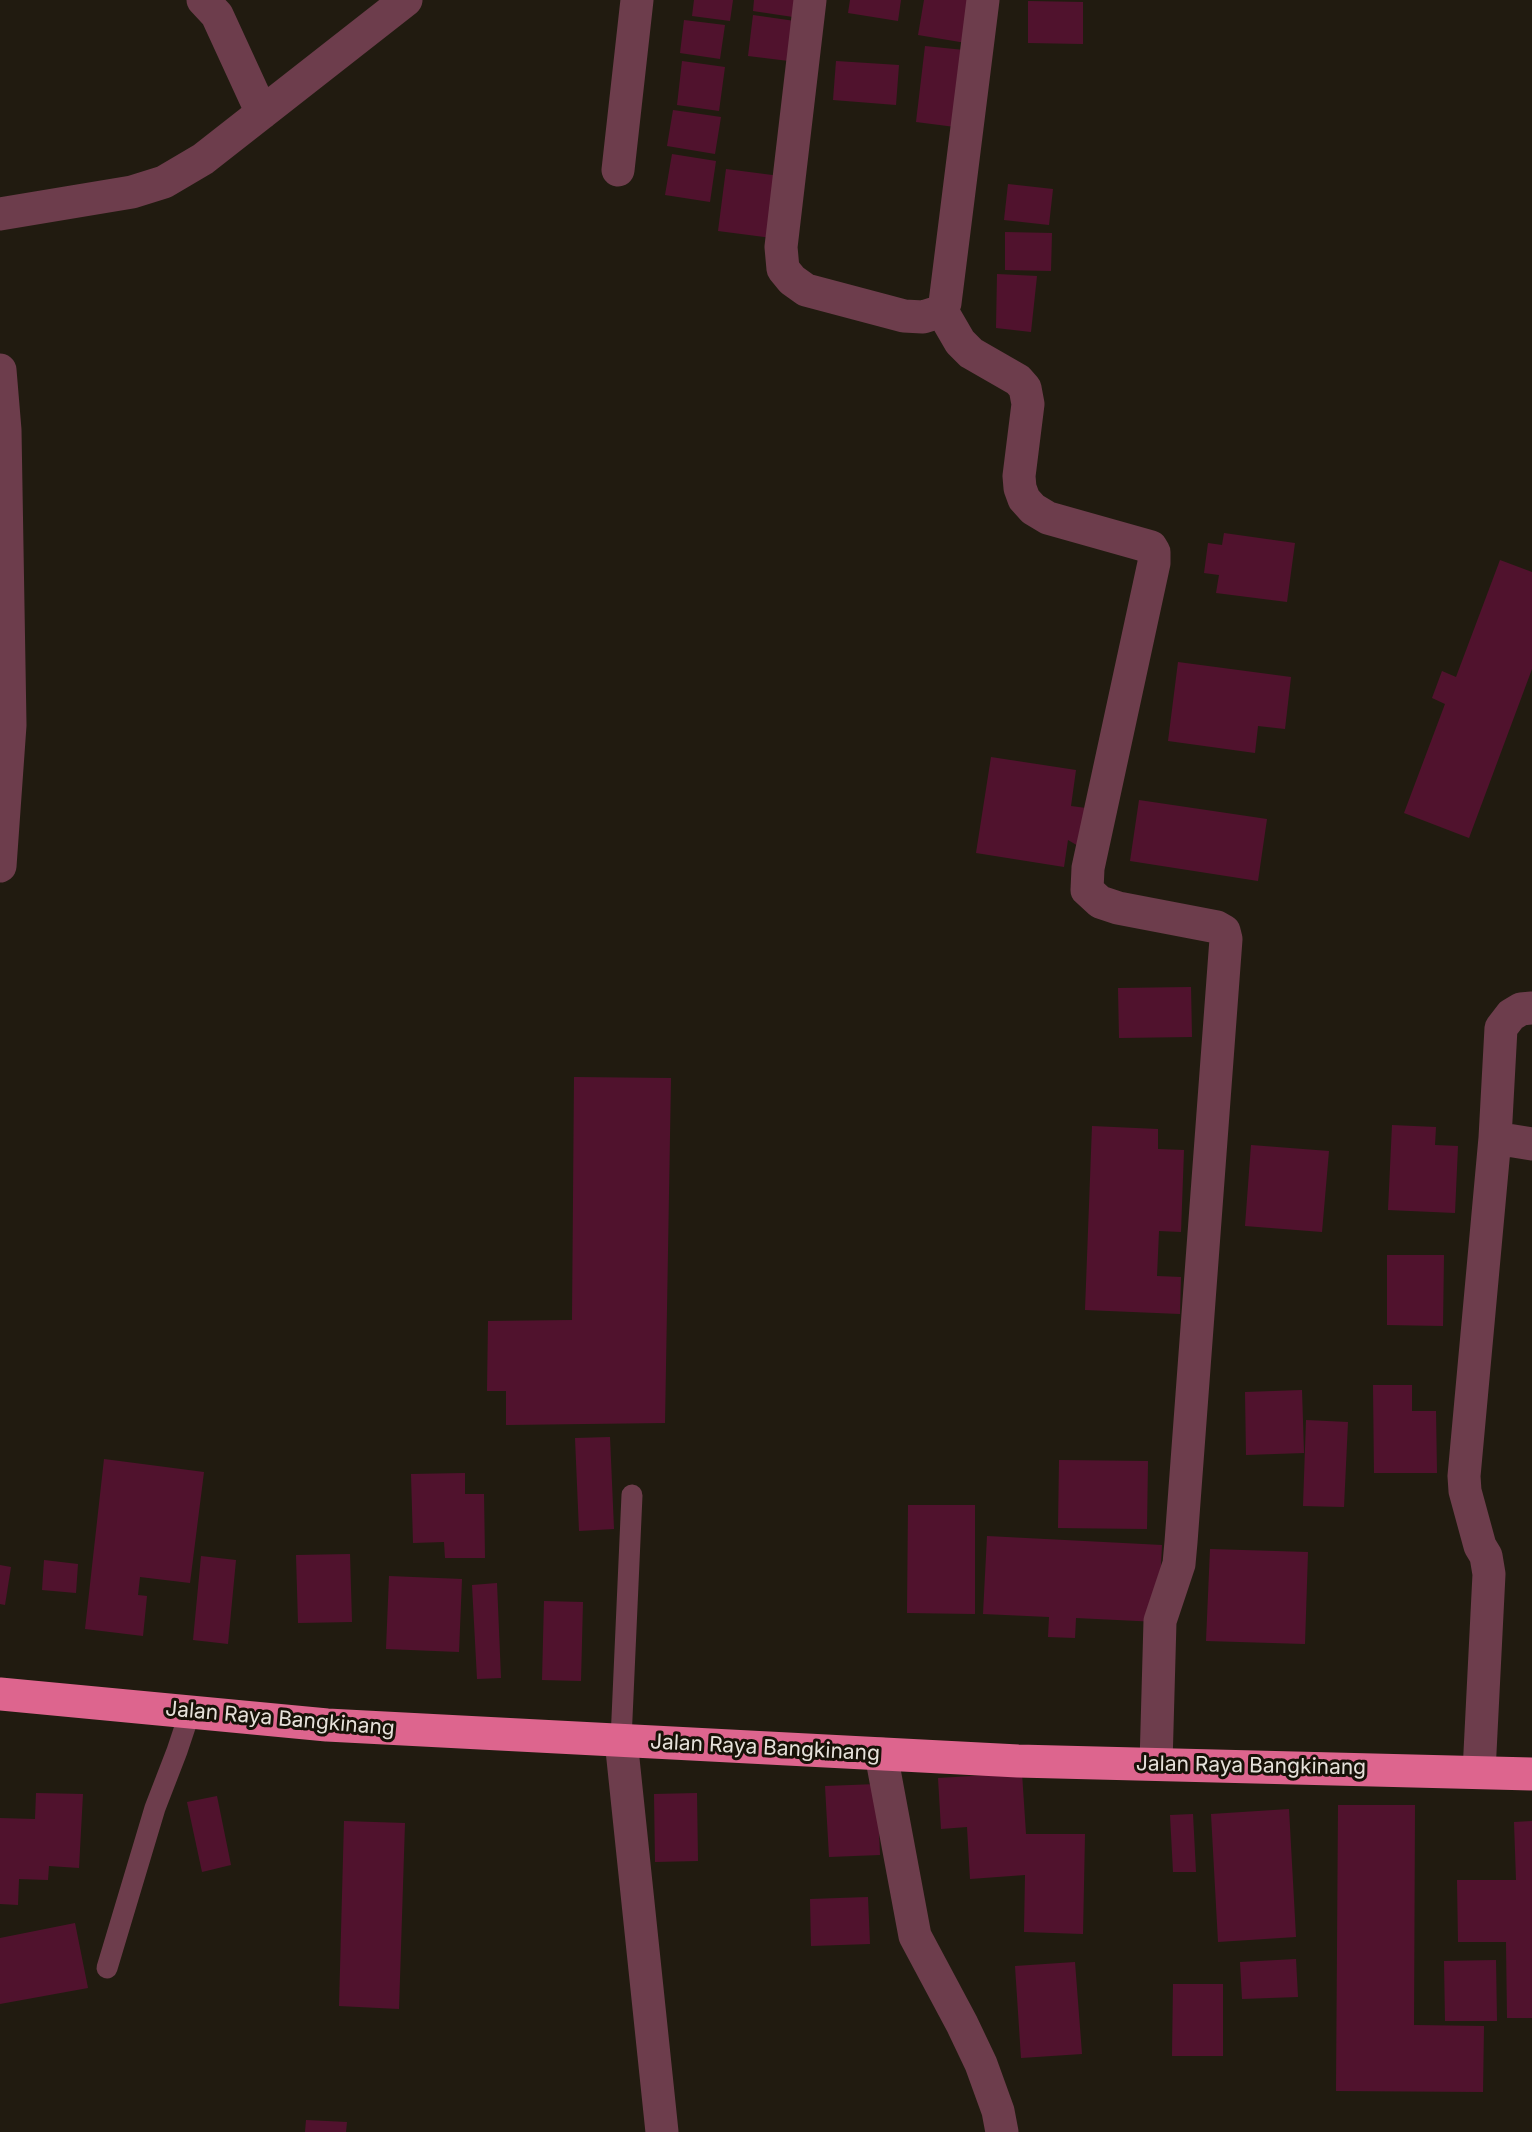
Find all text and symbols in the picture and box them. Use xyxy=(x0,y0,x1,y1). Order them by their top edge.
street label: Jalan Raya Bangkinang xyxy=(164,1696,396,1742)
street label: Jalan Raya Bangkinang xyxy=(649,1729,881,1767)
street label: Jalan Raya Bangkinang xyxy=(1136,1751,1366,1781)

